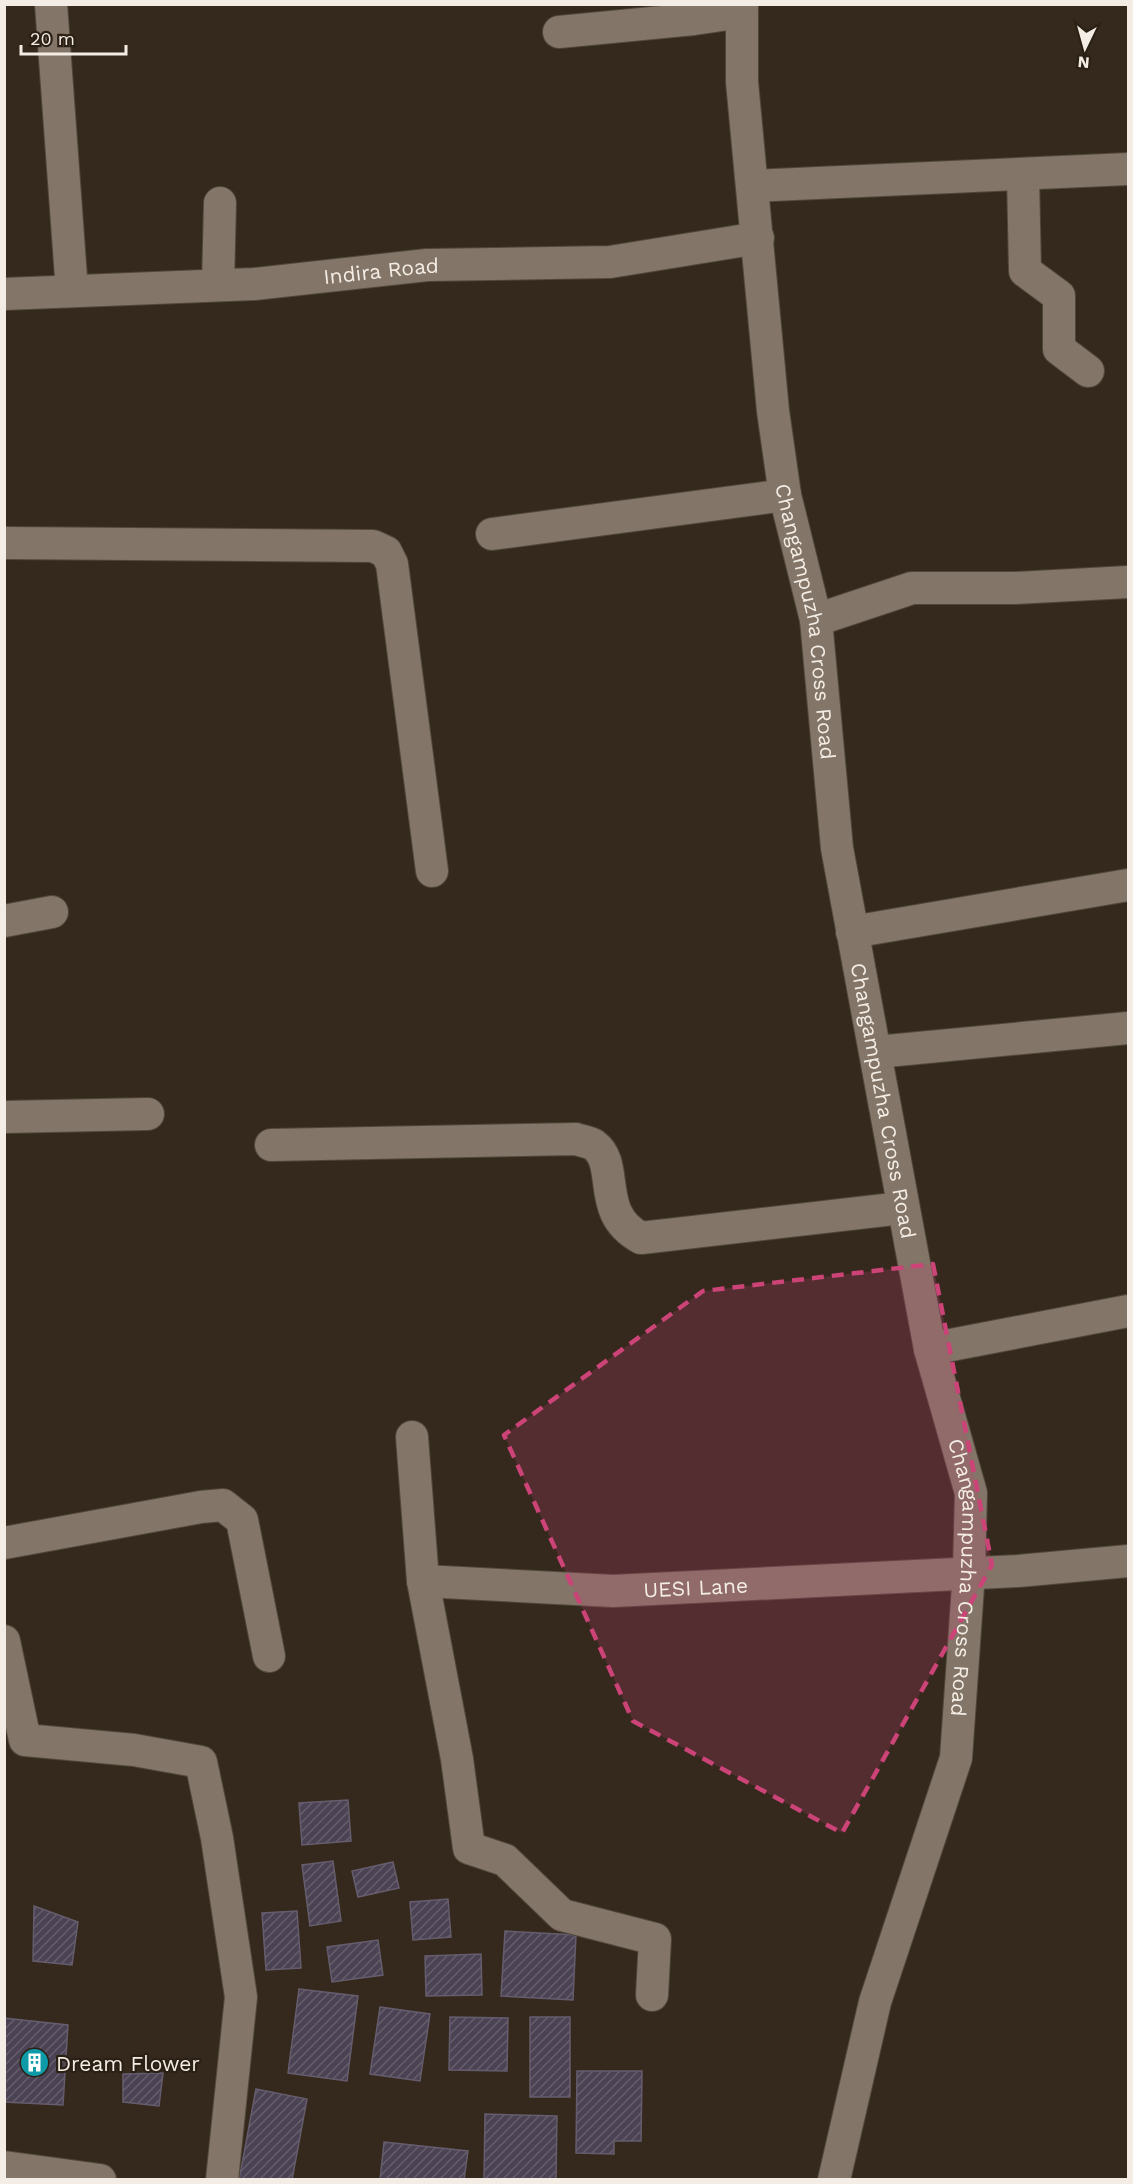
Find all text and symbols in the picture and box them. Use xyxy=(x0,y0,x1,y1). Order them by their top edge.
scale bar xyxy=(21,18,126,56)
north arrow xyxy=(1055,18,1115,78)
text: 20 m xyxy=(30,28,75,49)
text: N xyxy=(1077,52,1090,72)
street label: Indira Road xyxy=(322,252,439,289)
street label: Changampuzha Cross Road xyxy=(771,482,841,761)
street label: Changampuzha Cross Road xyxy=(846,961,922,1241)
street label: Changampuzha Cross Road xyxy=(944,1435,984,1717)
street label: UESI Lane xyxy=(643,1572,749,1602)
building icon: Dream Flower xyxy=(19,2047,51,2079)
place label: Dream Flower xyxy=(56,2051,200,2076)

